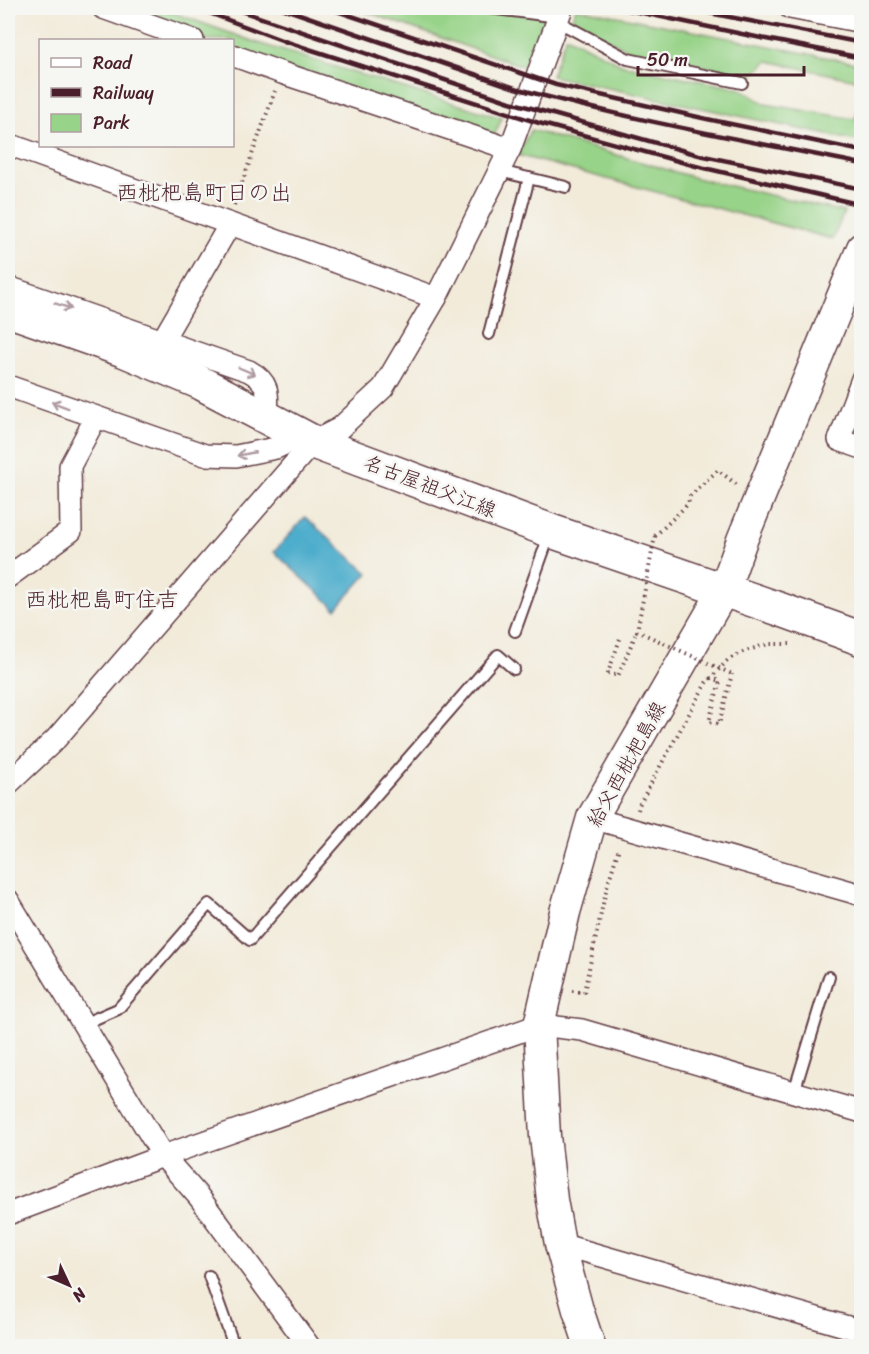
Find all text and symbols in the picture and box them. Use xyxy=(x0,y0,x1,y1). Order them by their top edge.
legend xyxy=(39,39,234,147)
scale bar xyxy=(638,39,804,77)
text: 50 m xyxy=(647,44,688,76)
text: Road xyxy=(93,47,133,79)
text: Railway xyxy=(93,77,155,109)
text: Park xyxy=(93,107,130,139)
district label: 西枇杷島町日の出 xyxy=(116,173,292,212)
one-way arrow xyxy=(53,302,72,313)
one-way arrow xyxy=(237,365,255,377)
one-way arrow xyxy=(51,398,70,409)
street label: 名古屋祖父江線 xyxy=(358,445,501,528)
one-way arrow xyxy=(237,449,256,460)
district label: 西枇杷島町住吉 xyxy=(25,580,179,619)
street label: 給父西枇杷島線 xyxy=(577,695,676,834)
north arrow xyxy=(39,1255,99,1315)
text: N xyxy=(65,1280,94,1310)

